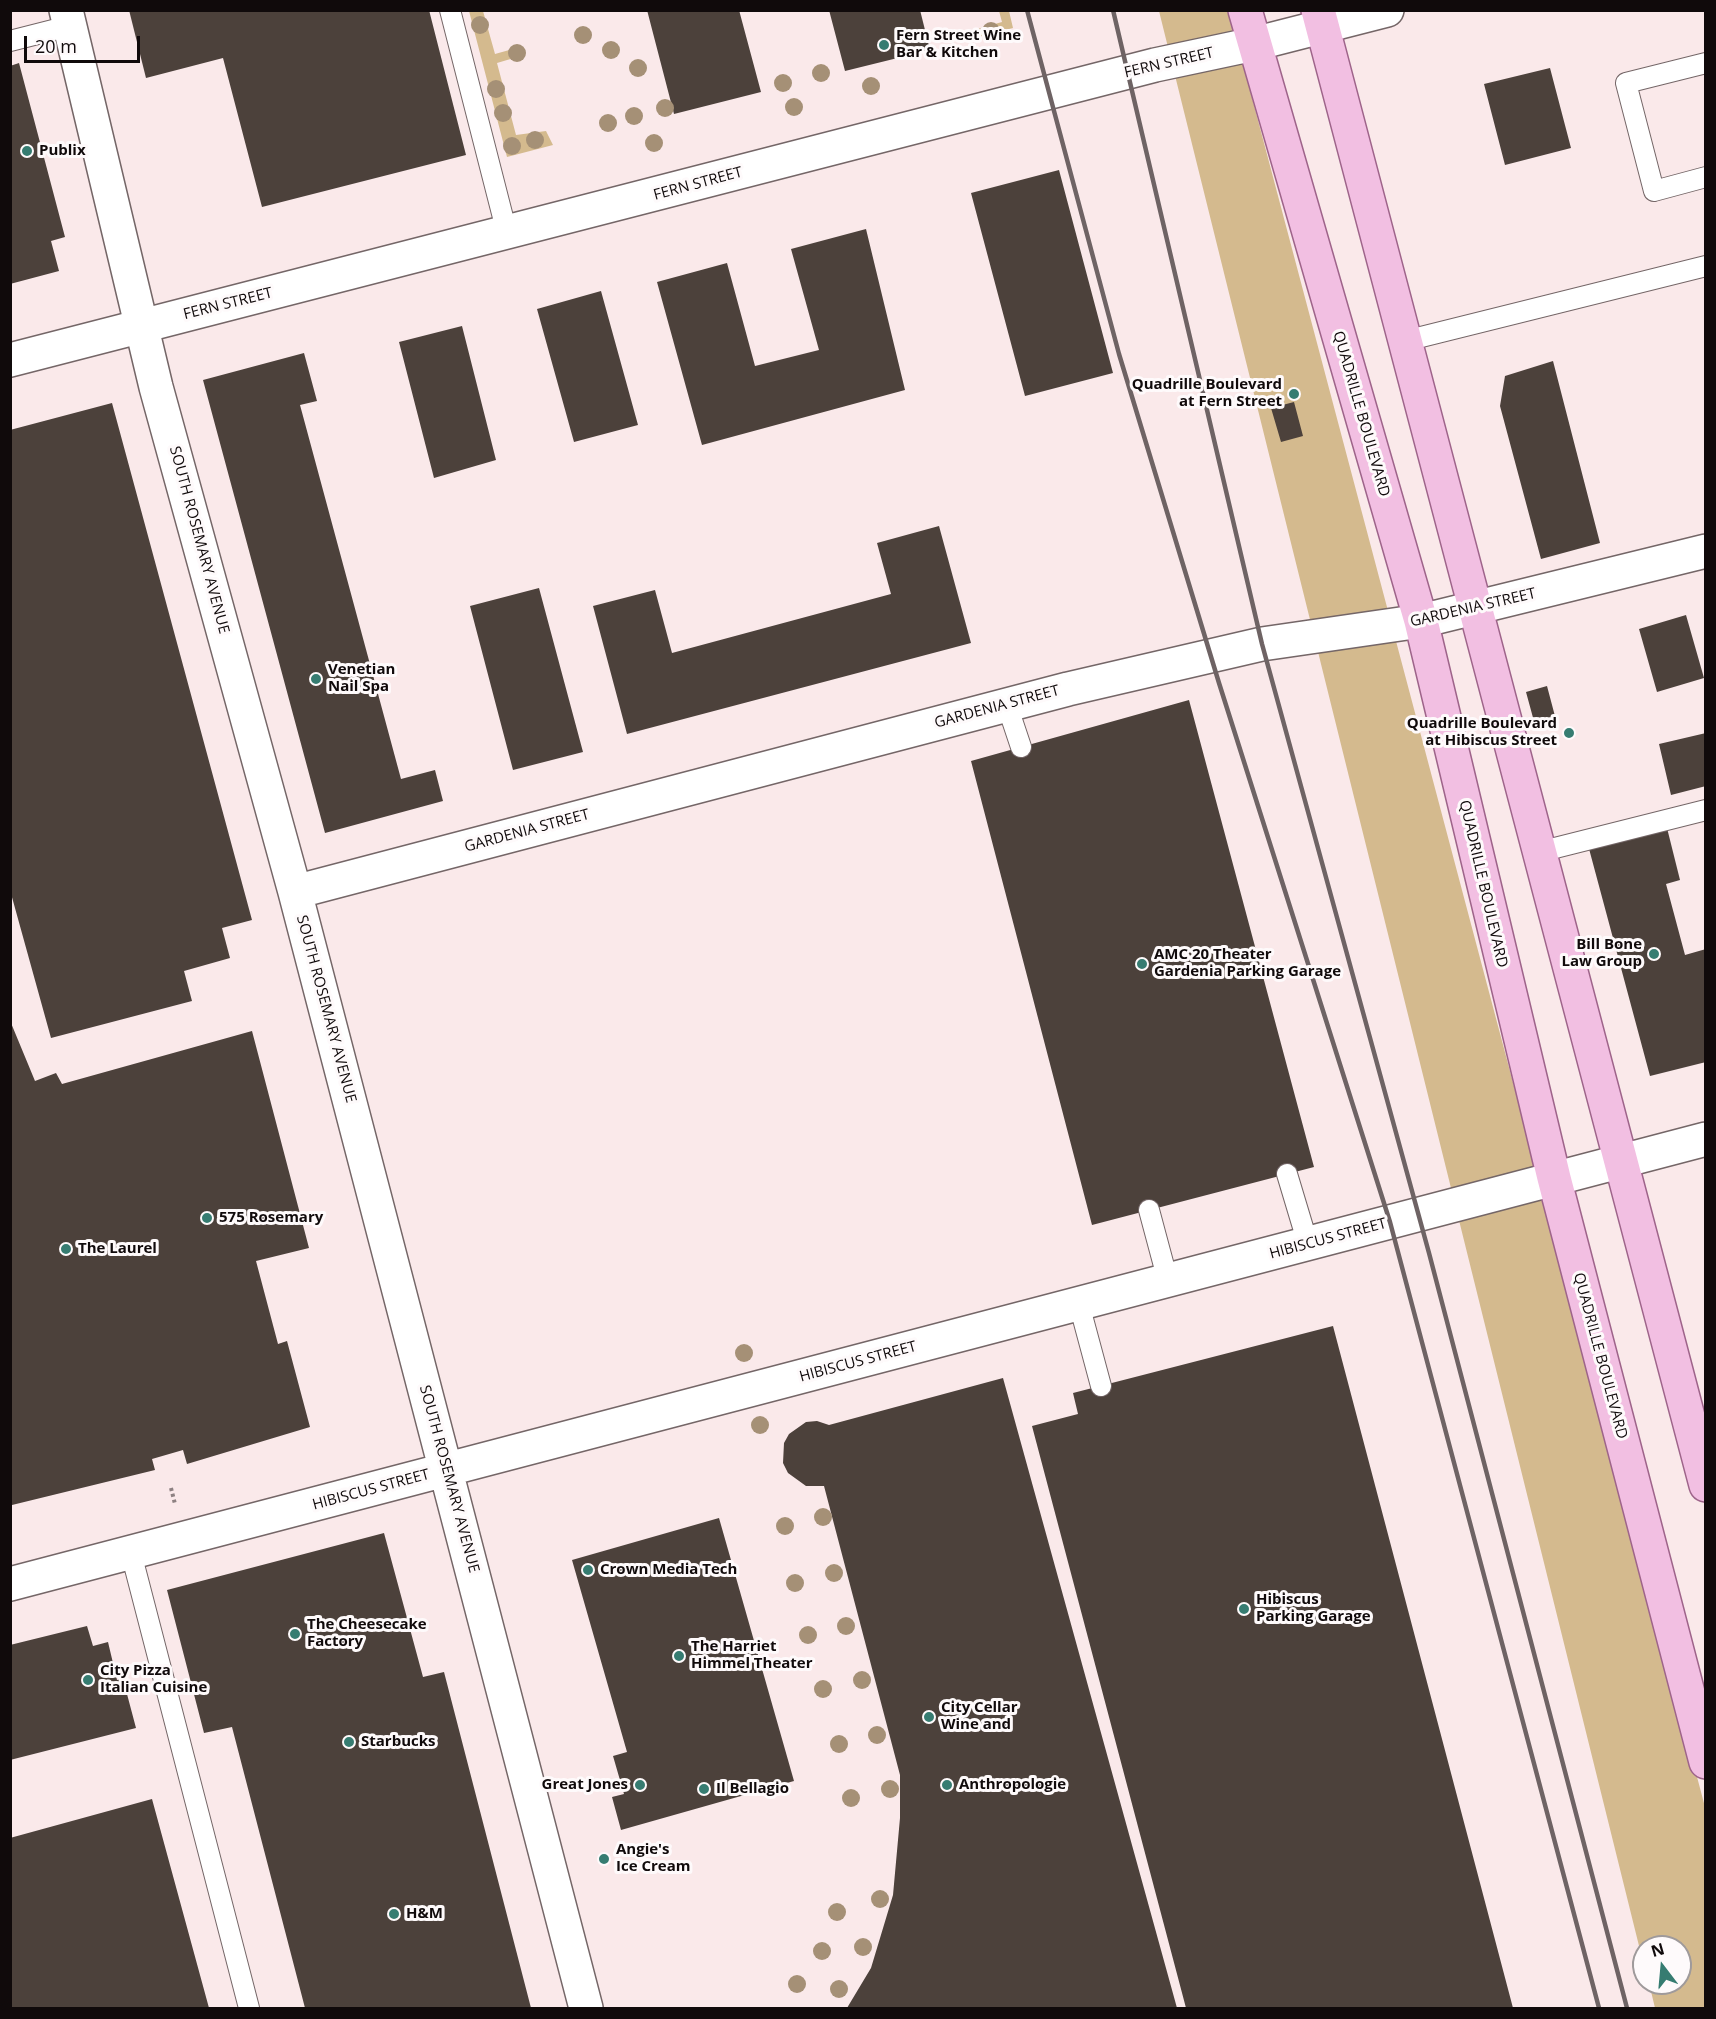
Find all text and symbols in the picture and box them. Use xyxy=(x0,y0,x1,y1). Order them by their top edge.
scale bar xyxy=(27,24,142,62)
place label: Fern Street Wine Bar & Kitchen xyxy=(896,27,1021,62)
text: 20 m xyxy=(35,34,77,58)
marker: Fern Street Wine Bar & Kitchen xyxy=(877,38,891,52)
street label: FERN STREET xyxy=(1123,44,1215,82)
place label: Publix xyxy=(39,142,86,160)
marker: Publix xyxy=(20,144,34,158)
street label: FERN STREET xyxy=(652,164,744,204)
street label: FERN STREET xyxy=(182,284,274,324)
street label: QUADRILLE BOULEVARD xyxy=(1329,329,1393,499)
place label: Quadrille Boulevard at Fern Street xyxy=(1132,376,1282,411)
marker: Quadrille Boulevard at Fern Street xyxy=(1287,387,1301,401)
street label: SOUTH ROSEMARY AVENUE xyxy=(165,444,233,636)
street label: GARDENIA STREET xyxy=(1408,585,1538,631)
place label: Venetian Nail Spa xyxy=(328,661,395,696)
marker: Venetian Nail Spa xyxy=(309,672,323,686)
street label: GARDENIA STREET xyxy=(933,682,1061,732)
place label: Quadrille Boulevard at Hibiscus Street xyxy=(1407,715,1557,750)
marker: Quadrille Boulevard at Hibiscus Street xyxy=(1562,726,1576,740)
street label: QUADRILLE BOULEVARD xyxy=(1455,799,1511,969)
street label: GARDENIA STREET xyxy=(463,806,591,856)
street label: SOUTH ROSEMARY AVENUE xyxy=(292,913,360,1105)
place label: Bill Bone Law Group xyxy=(1561,936,1642,971)
place label: AMC 20 Theater Gardenia Parking Garage xyxy=(1154,946,1341,981)
marker: Bill Bone Law Group xyxy=(1647,947,1661,961)
marker: AMC 20 Theater Gardenia Parking Garage xyxy=(1135,957,1149,971)
place label: 575 Rosemary xyxy=(219,1209,323,1227)
marker: 575 Rosemary xyxy=(200,1211,214,1225)
street label: HIBISCUS STREET xyxy=(1267,1215,1389,1263)
place label: The Laurel xyxy=(78,1240,157,1258)
marker: The Laurel xyxy=(59,1242,73,1256)
street label: QUADRILLE BOULEVARD xyxy=(1569,1271,1631,1441)
street label: HIBISCUS STREET xyxy=(797,1338,919,1386)
street label: SOUTH ROSEMARY AVENUE xyxy=(415,1383,483,1575)
street label: HIBISCUS STREET xyxy=(310,1466,432,1514)
place label: Crown Media Tech xyxy=(600,1561,737,1579)
marker: Crown Media Tech xyxy=(581,1563,595,1577)
place label: Hibiscus Parking Garage xyxy=(1256,1591,1371,1626)
marker: Hibiscus Parking Garage xyxy=(1237,1602,1251,1616)
place label: The Cheesecake Factory xyxy=(307,1616,427,1651)
marker: The Cheesecake Factory xyxy=(288,1627,302,1641)
place label: The Harriet Himmel Theater xyxy=(691,1638,813,1673)
marker: The Harriet Himmel Theater xyxy=(672,1649,686,1663)
place label: City Pizza Italian Cuisine xyxy=(100,1662,207,1697)
marker: City Pizza Italian Cuisine xyxy=(81,1673,95,1687)
place label: City Cellar Wine and xyxy=(941,1699,1018,1734)
marker: City Cellar Wine and xyxy=(922,1710,936,1724)
place label: Starbucks xyxy=(361,1733,435,1751)
marker: Starbucks xyxy=(342,1735,356,1749)
place label: Great Jones xyxy=(542,1776,628,1794)
place label: Anthropologie xyxy=(959,1776,1066,1794)
marker: Great Jones xyxy=(633,1778,647,1792)
marker: Anthropologie xyxy=(940,1778,954,1792)
place label: Il Bellagio xyxy=(716,1780,789,1798)
marker: Il Bellagio xyxy=(697,1782,711,1796)
place label: Angie's Ice Cream xyxy=(616,1841,690,1876)
marker: Angie's Ice Cream xyxy=(597,1852,611,1866)
place label: H&M xyxy=(406,1905,443,1923)
marker: H&M xyxy=(387,1907,401,1921)
north arrow xyxy=(1632,1935,1692,1995)
text: N xyxy=(1648,1937,1667,1962)

